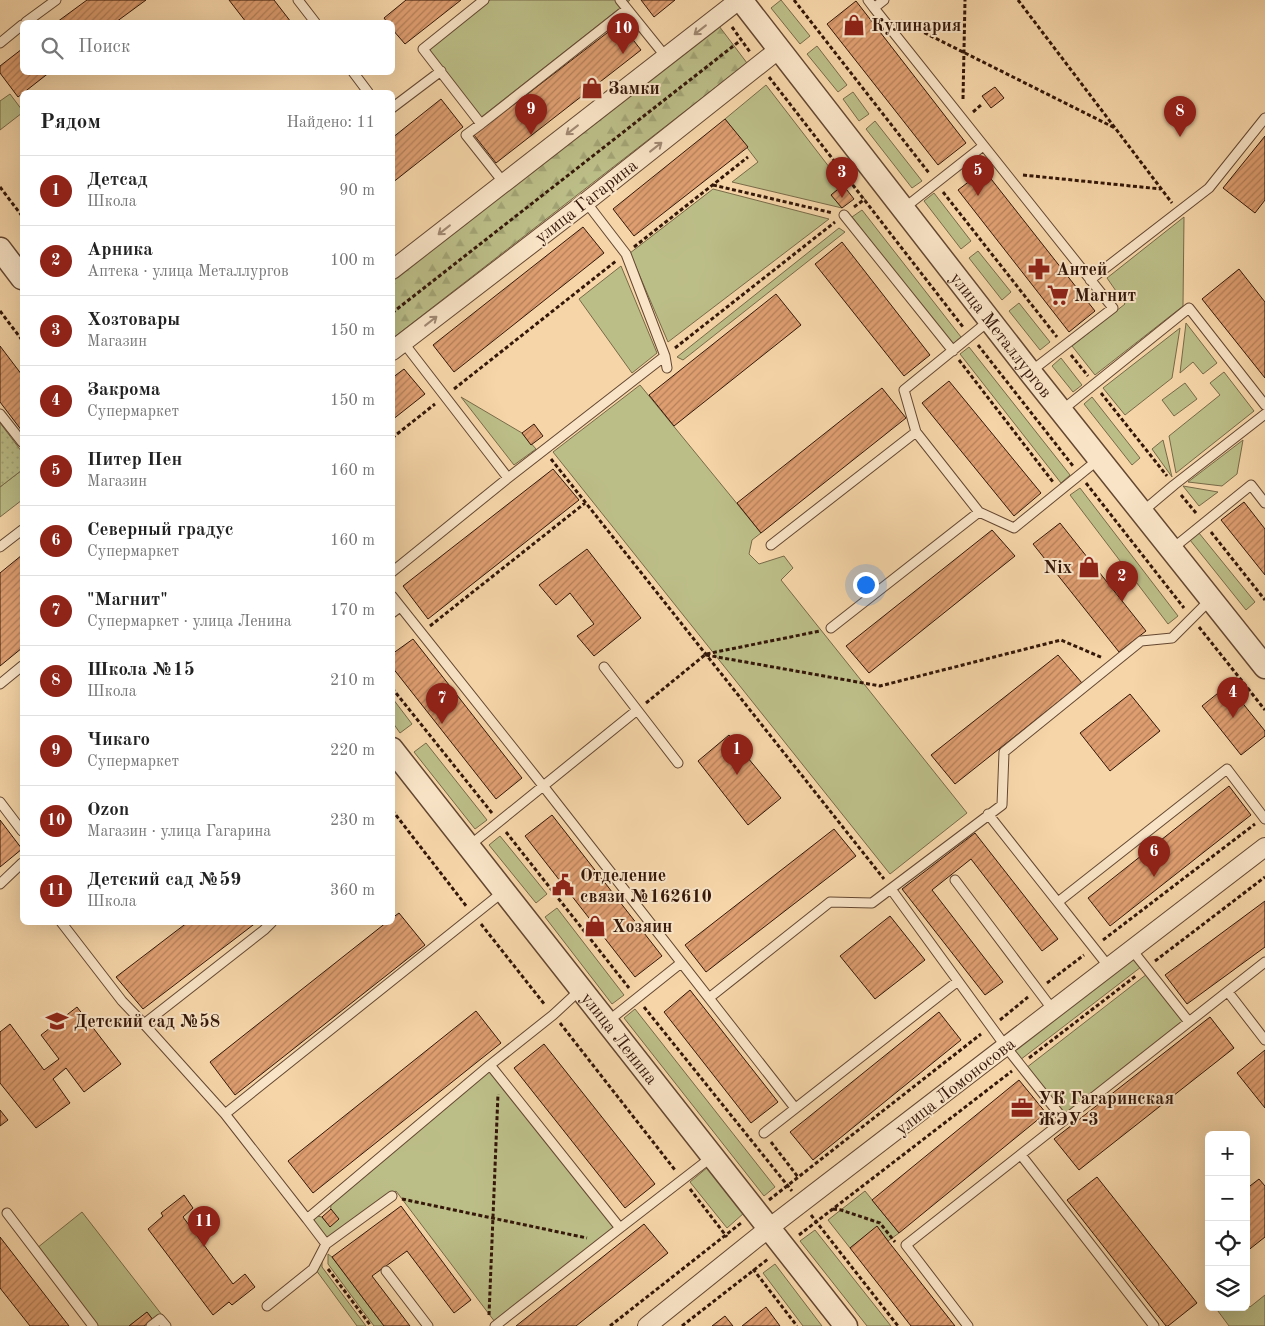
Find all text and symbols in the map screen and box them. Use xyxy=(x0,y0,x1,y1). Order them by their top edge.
shop icon: Кулинария xyxy=(841,12,867,38)
pin: 10 xyxy=(607,13,639,54)
place label: Кулинария xyxy=(871,17,961,35)
search box xyxy=(20,20,395,75)
one-way arrow xyxy=(693,25,707,35)
icon: search xyxy=(38,34,66,62)
text: Поиск xyxy=(78,38,130,57)
shop icon: Замки xyxy=(579,75,605,101)
place label: Замки xyxy=(608,80,660,98)
pin: 9 xyxy=(515,94,547,135)
pin: 8 xyxy=(1164,96,1196,137)
text: Рядом xyxy=(40,112,101,133)
text: Найдено: 11 xyxy=(286,115,375,131)
one-way arrow xyxy=(566,124,579,135)
one-way arrow xyxy=(649,141,662,152)
pin: 5 xyxy=(962,155,994,196)
street label: улица Гагарина xyxy=(532,156,641,247)
pin: 3 xyxy=(826,157,858,198)
text: Детсад xyxy=(87,171,148,190)
text: 1 xyxy=(51,183,61,199)
text: 90 m xyxy=(339,183,375,199)
text: Школа xyxy=(87,194,137,210)
one-way arrow xyxy=(438,224,451,235)
text: Арника xyxy=(87,241,153,260)
text: 2 xyxy=(51,253,61,269)
text: 100 m xyxy=(330,253,375,269)
pharmacy icon: Антей xyxy=(1026,256,1052,282)
place label: Антей xyxy=(1056,261,1107,279)
text: Аптека · улица Металлургов xyxy=(87,264,289,280)
street label: улица Металлургов xyxy=(946,269,1055,401)
supermarket icon: Магнит xyxy=(1045,282,1071,308)
place label: Магнит xyxy=(1074,287,1137,305)
text: Хозтовары xyxy=(87,311,180,330)
one-way arrow xyxy=(424,316,438,326)
text: 3 xyxy=(51,323,61,339)
text: 150 m xyxy=(330,323,375,339)
text: Магазин xyxy=(87,334,147,350)
text: Закрома xyxy=(87,381,160,400)
text: 4 xyxy=(51,393,61,409)
text: 150 m xyxy=(330,393,375,409)
text: Супермаркет xyxy=(87,404,179,420)
text: Питер Пен xyxy=(87,451,182,470)
text: 5 xyxy=(51,463,61,479)
text: 160 m xyxy=(330,463,375,479)
text: Магазин xyxy=(87,474,147,490)
text: Северный градус xyxy=(87,521,234,540)
text: 6 xyxy=(51,533,61,549)
text: 160 m xyxy=(330,533,375,549)
text: Супермаркет xyxy=(87,544,179,560)
shop icon: Nix xyxy=(1076,554,1102,580)
place label: Nix xyxy=(1044,559,1072,577)
pin: 2 xyxy=(1106,561,1138,602)
your location xyxy=(853,572,879,598)
text: "Магнит" xyxy=(87,591,168,610)
text: 7 xyxy=(51,603,61,619)
text: 170 m xyxy=(330,603,375,619)
text: Супермаркет · улица Ленина xyxy=(87,614,292,630)
text: Школа №15 xyxy=(87,661,195,680)
text: 8 xyxy=(51,673,61,689)
text: 210 m xyxy=(330,673,375,689)
pin: 4 xyxy=(1217,677,1249,718)
pin: 7 xyxy=(426,683,458,724)
text: Школа xyxy=(87,684,137,700)
text: Чикаго xyxy=(87,731,150,750)
pin: 1 xyxy=(721,734,753,775)
text: 9 xyxy=(51,743,61,759)
text: 220 m xyxy=(330,743,375,759)
text: Супермаркет xyxy=(87,754,179,770)
text: Ozon xyxy=(87,801,129,820)
text: 10 xyxy=(47,813,65,829)
text: 230 m xyxy=(330,813,375,829)
text: Магазин · улица Гагарина xyxy=(87,824,271,840)
pin: 6 xyxy=(1138,836,1170,877)
place label: Отделение связи №162610 xyxy=(580,867,712,906)
text: Детский сад №59 xyxy=(87,871,241,890)
public building icon: Отделение связи №162610 xyxy=(550,872,576,898)
text: 11 xyxy=(47,883,65,899)
text: 360 m xyxy=(330,883,375,899)
text: Школа xyxy=(87,894,137,910)
shop icon: Хозяин xyxy=(582,913,608,939)
place label: Хозяин xyxy=(612,918,672,936)
street label: улица Ленина xyxy=(577,989,660,1088)
school or university icon: Детский сад №58 xyxy=(44,1008,70,1034)
place label: Детский сад №58 xyxy=(74,1013,220,1031)
street label: улица Ломоносова xyxy=(892,1035,1019,1139)
place label: УК Гагаринская ЖЭУ-3 xyxy=(1038,1090,1174,1129)
office icon: УК Гагаринская ЖЭУ-3 xyxy=(1009,1095,1035,1121)
map controls xyxy=(1205,1131,1250,1311)
button: + xyxy=(1205,1131,1250,1176)
button: − xyxy=(1205,1176,1250,1221)
pin: 11 xyxy=(188,1206,220,1247)
button: locate xyxy=(1205,1221,1250,1266)
button: layers xyxy=(1205,1266,1250,1311)

